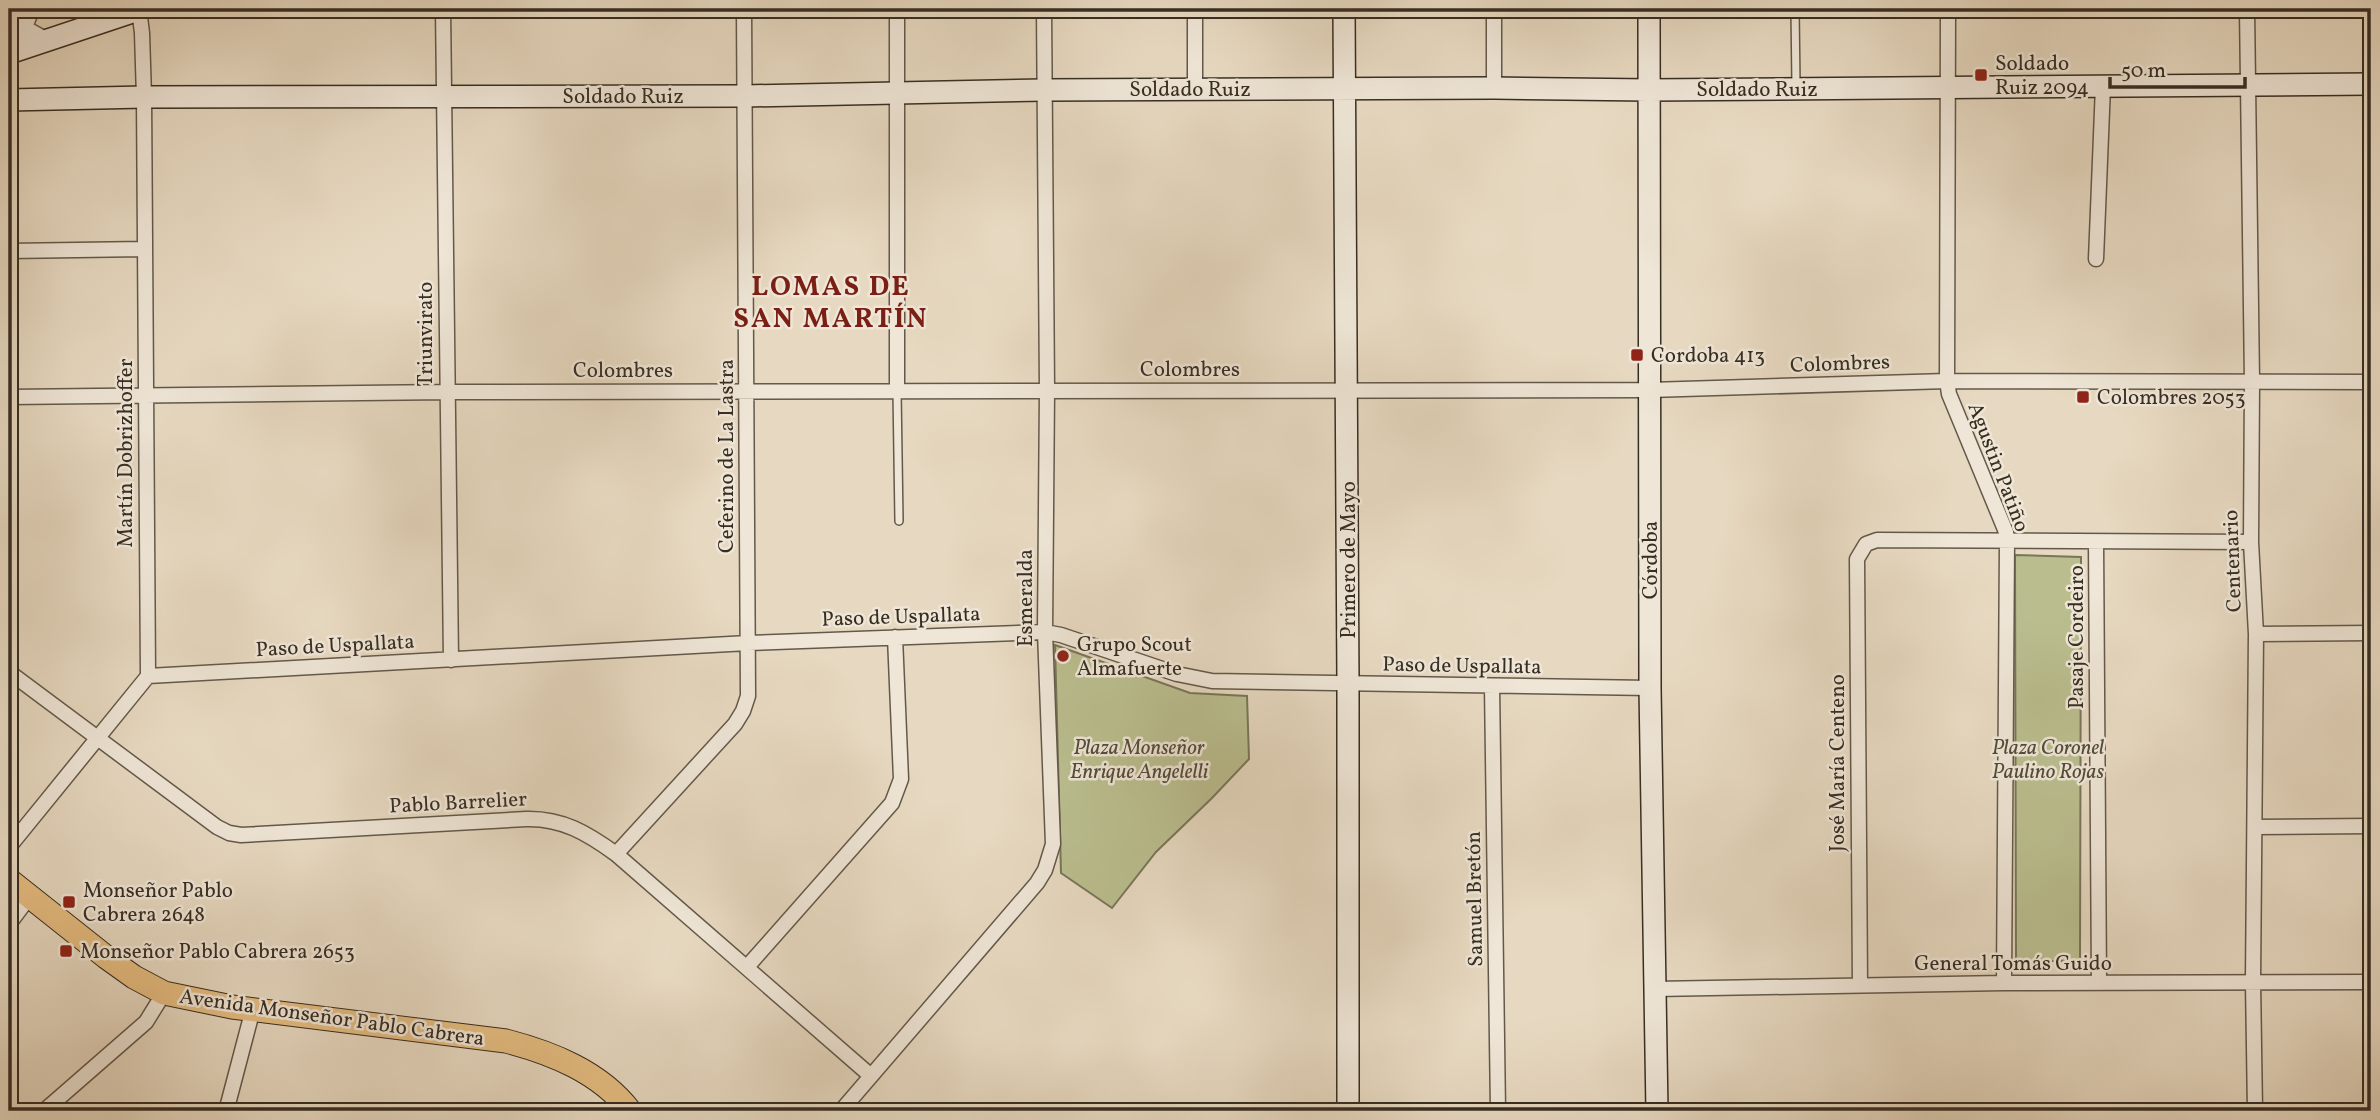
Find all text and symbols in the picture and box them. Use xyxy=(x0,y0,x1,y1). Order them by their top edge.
scale bar xyxy=(2110,46,2245,90)
place label: Soldado Ruiz 2094 xyxy=(1995,50,2089,103)
text: 50 m xyxy=(2121,57,2166,86)
marker: Soldado Ruiz 2094 xyxy=(1973,67,1989,83)
street label: Soldado Ruiz xyxy=(1129,76,1251,105)
street label: Soldado Ruiz xyxy=(1696,76,1818,105)
street label: Soldado Ruiz xyxy=(562,83,684,112)
district label: LOMAS DE SAN MARTÍN xyxy=(733,268,929,339)
street label: Triunvirato xyxy=(412,282,441,386)
place label: Cordoba 413 xyxy=(1651,342,1765,371)
marker: Cordoba 413 xyxy=(1629,347,1645,363)
street label: Colombres xyxy=(1790,348,1891,381)
street label: Colombres xyxy=(1140,356,1240,385)
street label: Colombres xyxy=(573,357,673,386)
street label: Martín Dobrizhoffer xyxy=(112,358,141,548)
street label: Ceferino de La Lastra xyxy=(713,359,742,553)
place label: Colombres 2053 xyxy=(2097,384,2246,413)
marker: Colombres 2053 xyxy=(2075,389,2091,405)
street label: Agustin Patiño xyxy=(1960,399,2036,536)
street label: Primero de Mayo xyxy=(1335,481,1364,639)
street label: Centenario xyxy=(2217,509,2250,613)
street label: Córdoba xyxy=(1637,521,1666,599)
street label: Esmeralda xyxy=(1012,549,1041,647)
street label: Pasaje Cordeiro xyxy=(2063,565,2092,709)
street label: Paso de Uspallata xyxy=(821,600,981,635)
street label: Paso de Uspallata xyxy=(255,628,415,665)
place label: Grupo Scout Almafuerte xyxy=(1077,631,1192,684)
marker: Grupo Scout Almafuerte xyxy=(1055,648,1071,664)
street label: Paso de Uspallata xyxy=(1382,651,1542,682)
street label: José María Centeno xyxy=(1824,674,1853,852)
park label: Plaza Monseñor Enrique Angelelli xyxy=(1070,734,1209,787)
park label: Plaza Coronel Paulino Rojas xyxy=(1992,734,2104,787)
street label: Pablo Barrelier xyxy=(388,785,528,822)
street label: Samuel Bretón xyxy=(1460,831,1491,967)
place label: Monseñor Pablo Cabrera 2648 xyxy=(83,877,233,930)
marker: Monseñor Pablo Cabrera 2648 xyxy=(61,894,77,910)
place label: Monseñor Pablo Cabrera 2653 xyxy=(80,938,355,967)
marker: Monseñor Pablo Cabrera 2653 xyxy=(58,943,74,959)
street label: General Tomás Guido xyxy=(1914,950,2112,979)
street label: Avenida Monseñor Pablo Cabrera xyxy=(178,983,486,1054)

